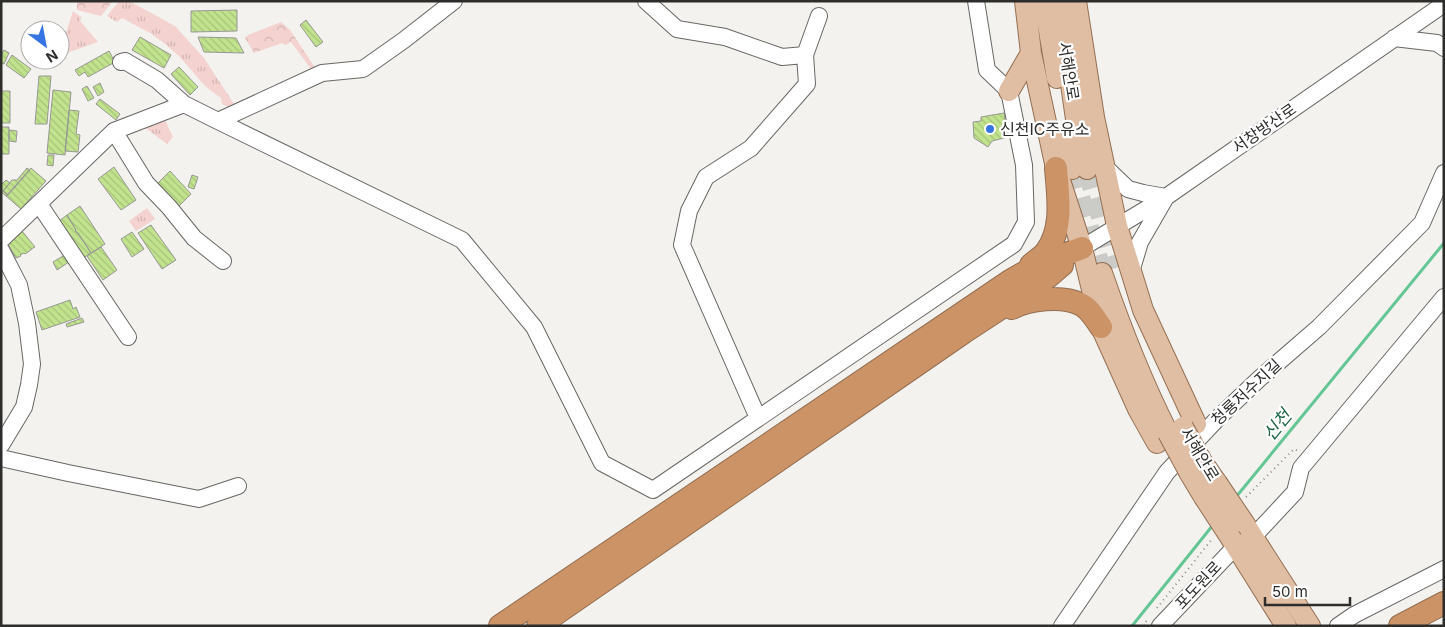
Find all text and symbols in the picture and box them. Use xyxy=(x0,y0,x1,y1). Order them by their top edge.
north arrow xyxy=(20,20,70,70)
street label: 서해안로 xyxy=(1055,40,1084,102)
text: N xyxy=(43,46,61,66)
street label: 서창방산로 xyxy=(1228,99,1300,157)
place label: 신천IC주유소 xyxy=(1000,119,1090,139)
marker: 신천IC주유소 xyxy=(984,123,996,135)
street label: 청룡저수지길 xyxy=(1207,355,1285,429)
water label: 신천 xyxy=(1258,404,1297,444)
street label: 서해안로 xyxy=(1176,424,1224,485)
street label: 포도원로 xyxy=(1171,556,1226,613)
scale bar xyxy=(1265,574,1350,606)
text: 50 m xyxy=(1272,582,1308,601)

